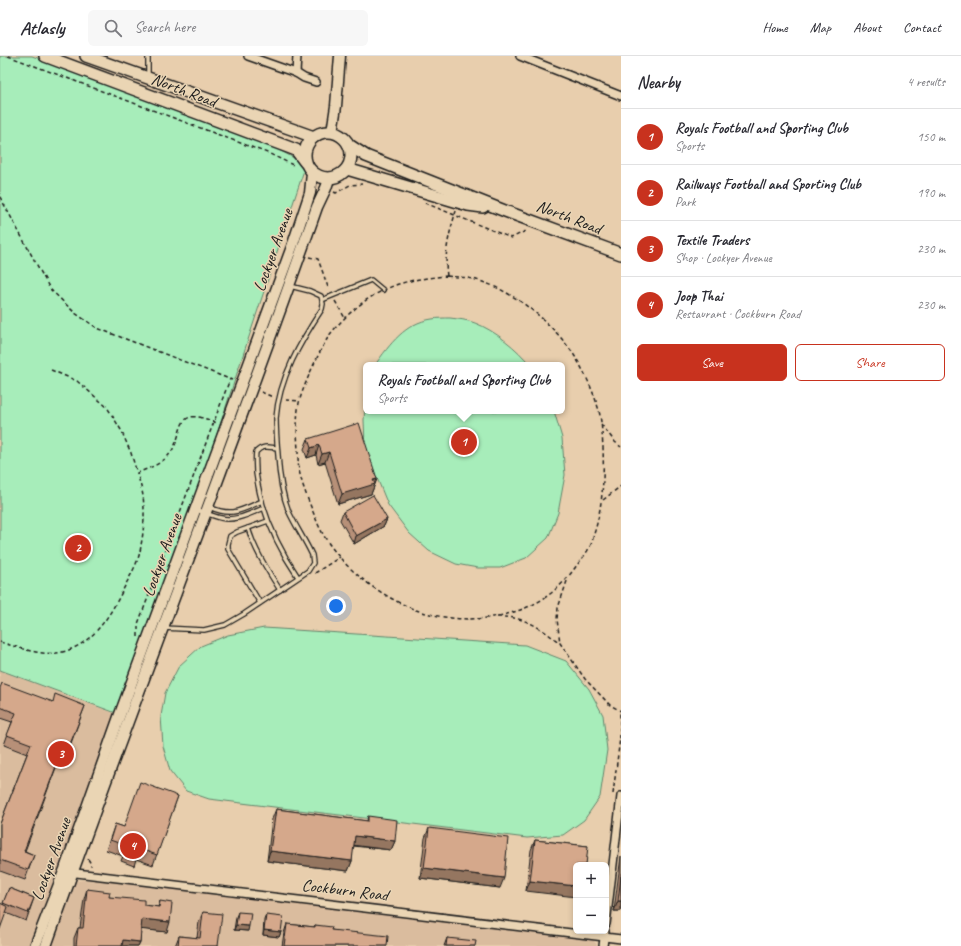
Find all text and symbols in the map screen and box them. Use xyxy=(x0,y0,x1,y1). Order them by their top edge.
search box xyxy=(88,10,368,46)
text: Atlasly xyxy=(20,16,64,40)
icon: search xyxy=(102,17,124,39)
text: Search here xyxy=(134,18,195,37)
text: Home xyxy=(762,19,788,36)
text: Map xyxy=(810,19,831,36)
text: About xyxy=(853,19,881,36)
text: Contact xyxy=(903,19,941,36)
street label: North Road xyxy=(149,68,222,113)
text: Nearby xyxy=(637,72,680,93)
text: 4 results xyxy=(907,74,945,90)
text: Royals Football and Sporting Club xyxy=(675,119,848,138)
text: 1 xyxy=(647,129,653,145)
text: 150 m xyxy=(917,129,945,145)
text: Sports xyxy=(675,138,704,154)
text: Railways Football and Sporting Club xyxy=(675,175,861,194)
text: 2 xyxy=(647,185,653,201)
text: 190 m xyxy=(917,185,945,201)
text: Park xyxy=(675,194,696,210)
street label: North Road xyxy=(534,195,607,240)
street label: Lockyer Avenue xyxy=(248,205,298,294)
text: Textile Traders xyxy=(675,231,749,250)
text: 3 xyxy=(647,241,653,257)
text: 230 m xyxy=(917,241,945,257)
text: Shop · Lockyer Avenue xyxy=(675,250,772,266)
text: Joop Thai xyxy=(675,287,723,306)
text: 4 xyxy=(647,297,653,313)
text: 230 m xyxy=(917,297,945,313)
text: Restaurant · Cockburn Road xyxy=(675,306,801,322)
button: Save xyxy=(637,344,787,381)
button: Share xyxy=(795,344,945,381)
popup xyxy=(363,362,565,414)
text: Royals Football and Sporting Club xyxy=(378,371,550,390)
text: Sports xyxy=(378,390,407,406)
pin: 1 xyxy=(451,427,477,457)
street label: Lockyer Avenue xyxy=(137,510,187,599)
pin: 2 xyxy=(65,533,91,563)
your location xyxy=(326,596,346,616)
pin: 3 xyxy=(48,739,74,769)
street label: Lockyer Avenue xyxy=(26,814,76,903)
pin: 4 xyxy=(120,831,146,861)
map controls xyxy=(573,862,609,934)
button: + xyxy=(573,862,609,898)
street label: Cockburn Road xyxy=(301,874,392,906)
button: − xyxy=(573,898,609,934)

